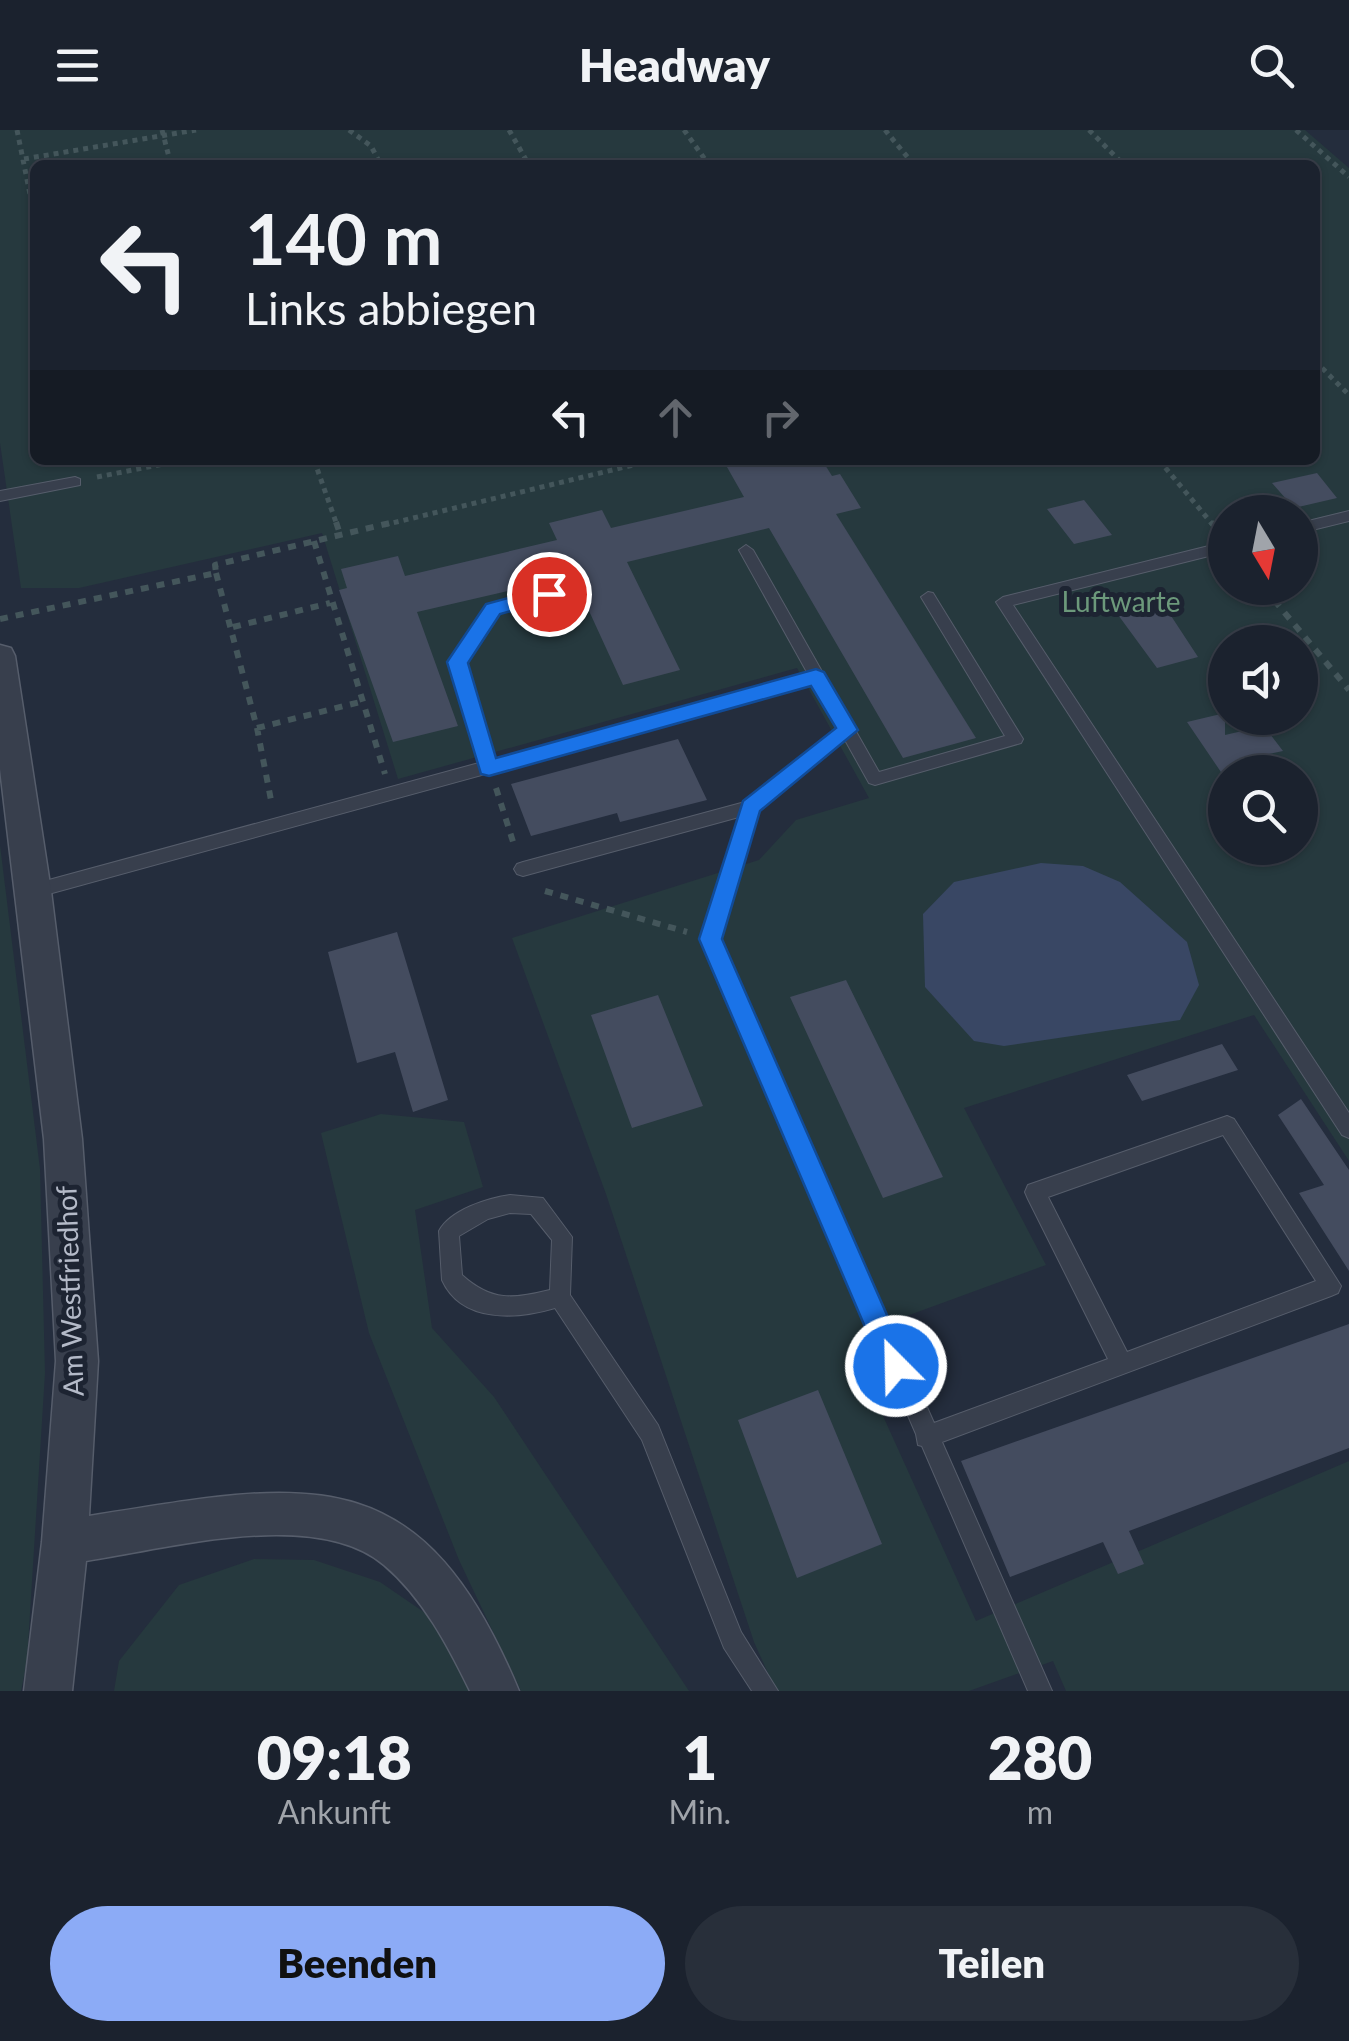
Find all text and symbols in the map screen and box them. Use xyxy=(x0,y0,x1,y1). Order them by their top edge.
icon: menu xyxy=(50,38,105,93)
text: Headway xyxy=(579,38,770,92)
icon: search xyxy=(1244,38,1299,93)
text: 140 m xyxy=(245,196,442,280)
icon: left xyxy=(80,200,210,330)
text: Links abbiegen xyxy=(245,281,537,335)
icon: left xyxy=(543,390,598,445)
icon: ahead xyxy=(648,390,703,445)
icon: right xyxy=(753,390,808,445)
north arrow xyxy=(1208,495,1318,605)
map controls xyxy=(1208,495,1318,865)
pin xyxy=(507,552,592,637)
icon: arrive xyxy=(522,567,577,622)
park label: Luftwarte xyxy=(1061,584,1181,618)
button: sound xyxy=(1208,625,1318,735)
button: search xyxy=(1208,755,1318,865)
street label: Am Westfriedhof xyxy=(48,1185,90,1397)
position arrow xyxy=(844,1314,948,1418)
text: 09:18 xyxy=(257,1721,412,1793)
text: 1 xyxy=(682,1721,717,1793)
text: 280 xyxy=(988,1721,1092,1793)
text: Ankunft xyxy=(278,1792,391,1831)
text: Min. xyxy=(669,1792,731,1831)
text: m xyxy=(1027,1792,1053,1831)
button: Beenden xyxy=(50,1906,665,2021)
button: Teilen xyxy=(685,1906,1299,2021)

